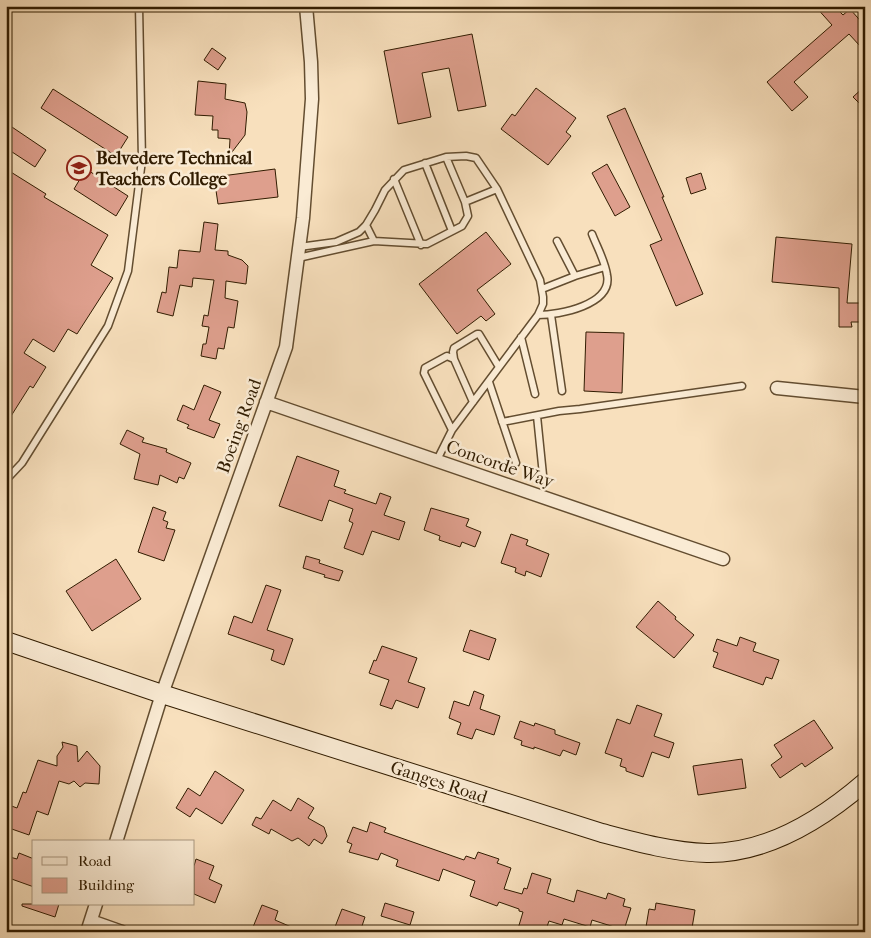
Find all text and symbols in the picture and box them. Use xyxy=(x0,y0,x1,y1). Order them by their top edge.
place label: Belvedere Technical Teachers College xyxy=(95,148,253,190)
school or university icon: Belvedere Technical Teachers College xyxy=(66,155,92,181)
street label: Boeing Road xyxy=(213,376,266,476)
street label: Concorde Way xyxy=(443,436,558,493)
street label: Ganges Road xyxy=(388,757,490,808)
legend xyxy=(32,840,195,906)
text: Road xyxy=(78,852,112,870)
text: Building xyxy=(78,876,135,894)

